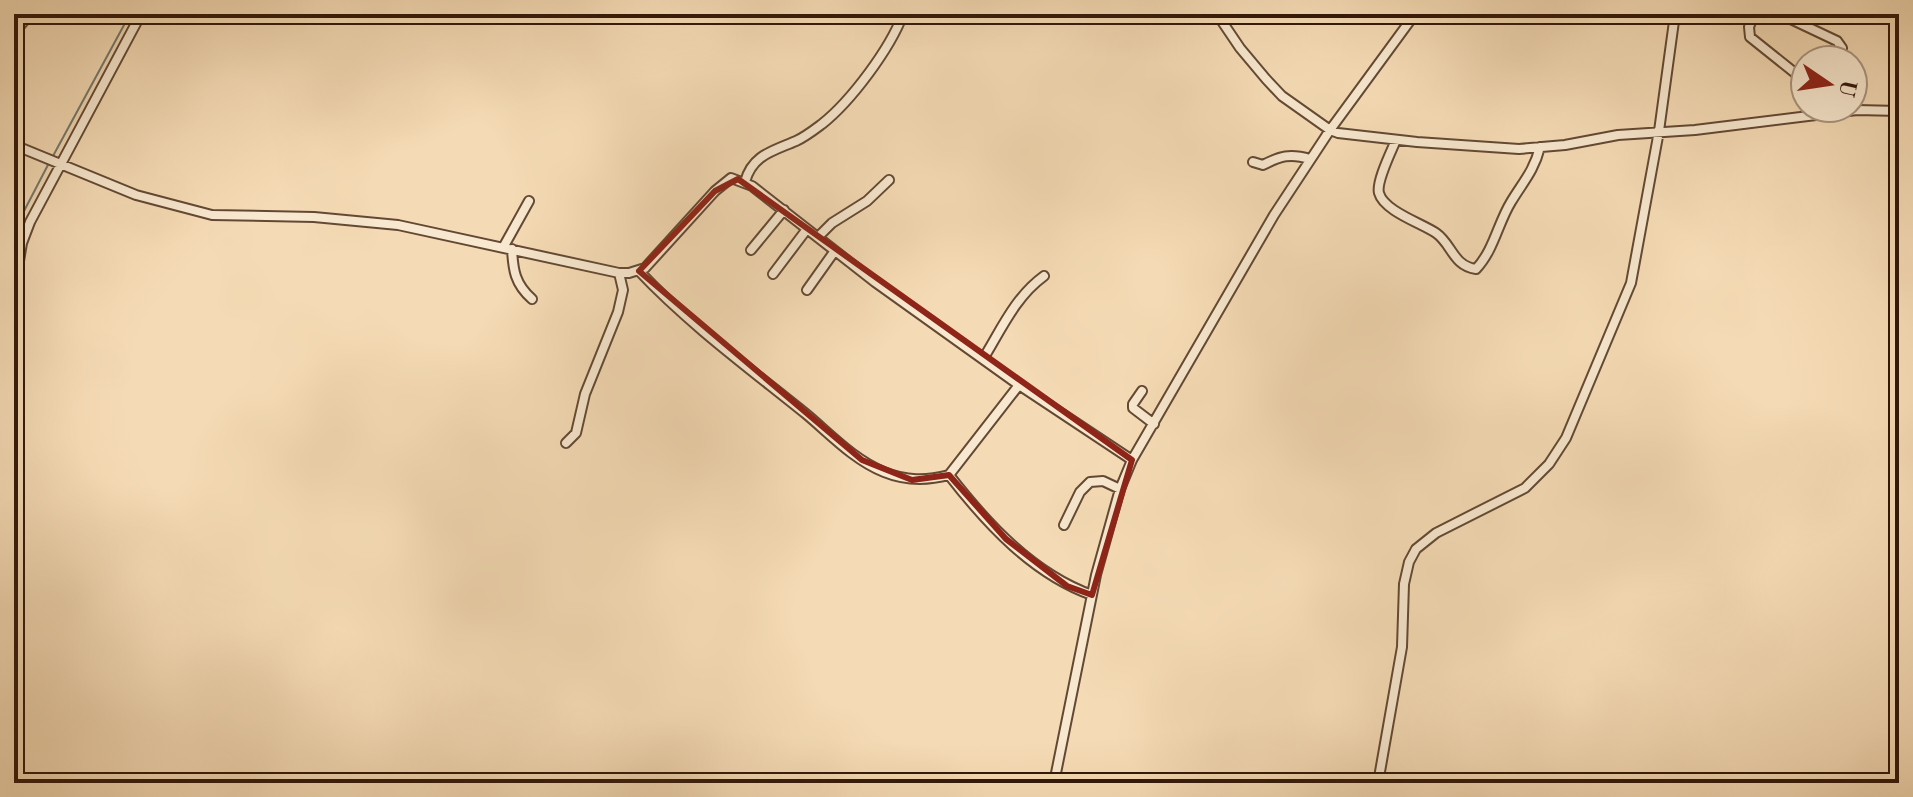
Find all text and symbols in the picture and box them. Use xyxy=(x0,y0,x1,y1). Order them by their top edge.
north arrow xyxy=(1789,44,1869,124)
text: U xyxy=(1834,77,1859,99)

